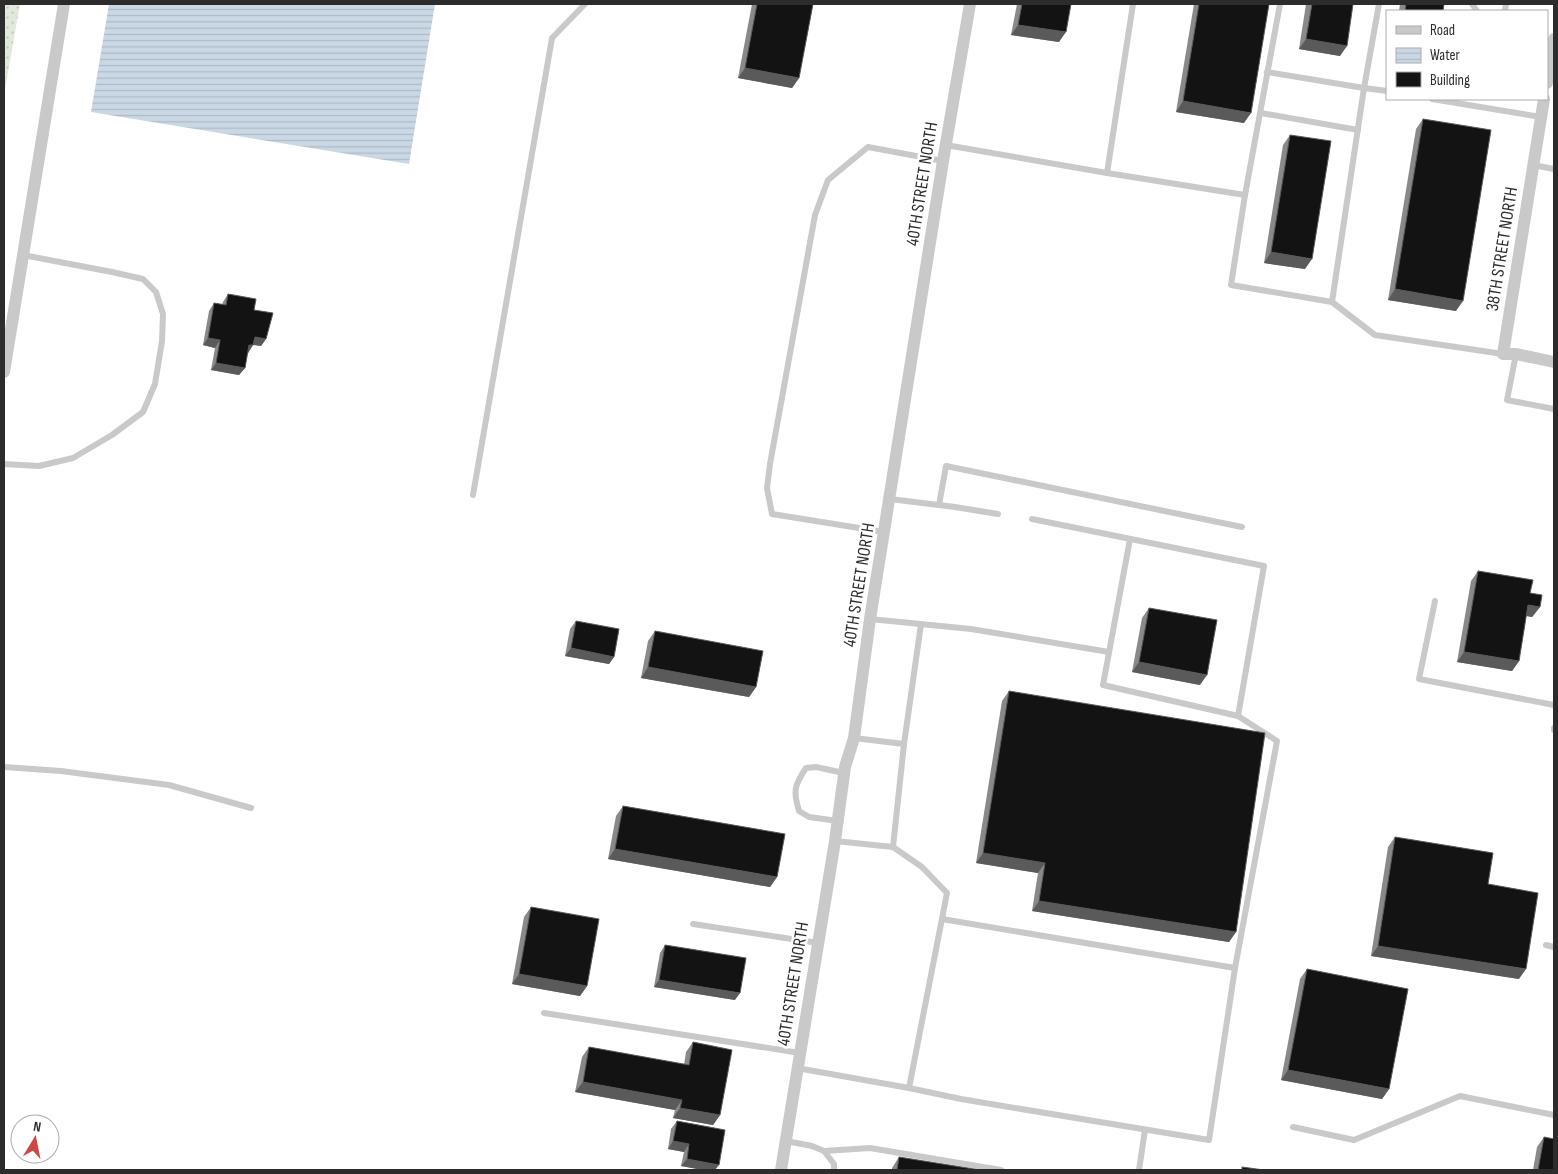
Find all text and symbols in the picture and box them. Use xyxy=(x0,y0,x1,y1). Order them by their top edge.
legend xyxy=(1386,10,1548,100)
text: Road xyxy=(1430,21,1455,40)
text: Water xyxy=(1430,46,1461,65)
text: Building xyxy=(1430,71,1470,90)
street label: 40TH STREET NORTH xyxy=(902,121,942,247)
street label: 38TH STREET NORTH xyxy=(1482,185,1522,313)
street label: 40TH STREET NORTH xyxy=(839,522,879,648)
street label: 40TH STREET NORTH xyxy=(773,921,813,1047)
north arrow xyxy=(10,1114,60,1164)
text: N xyxy=(32,1118,42,1136)

